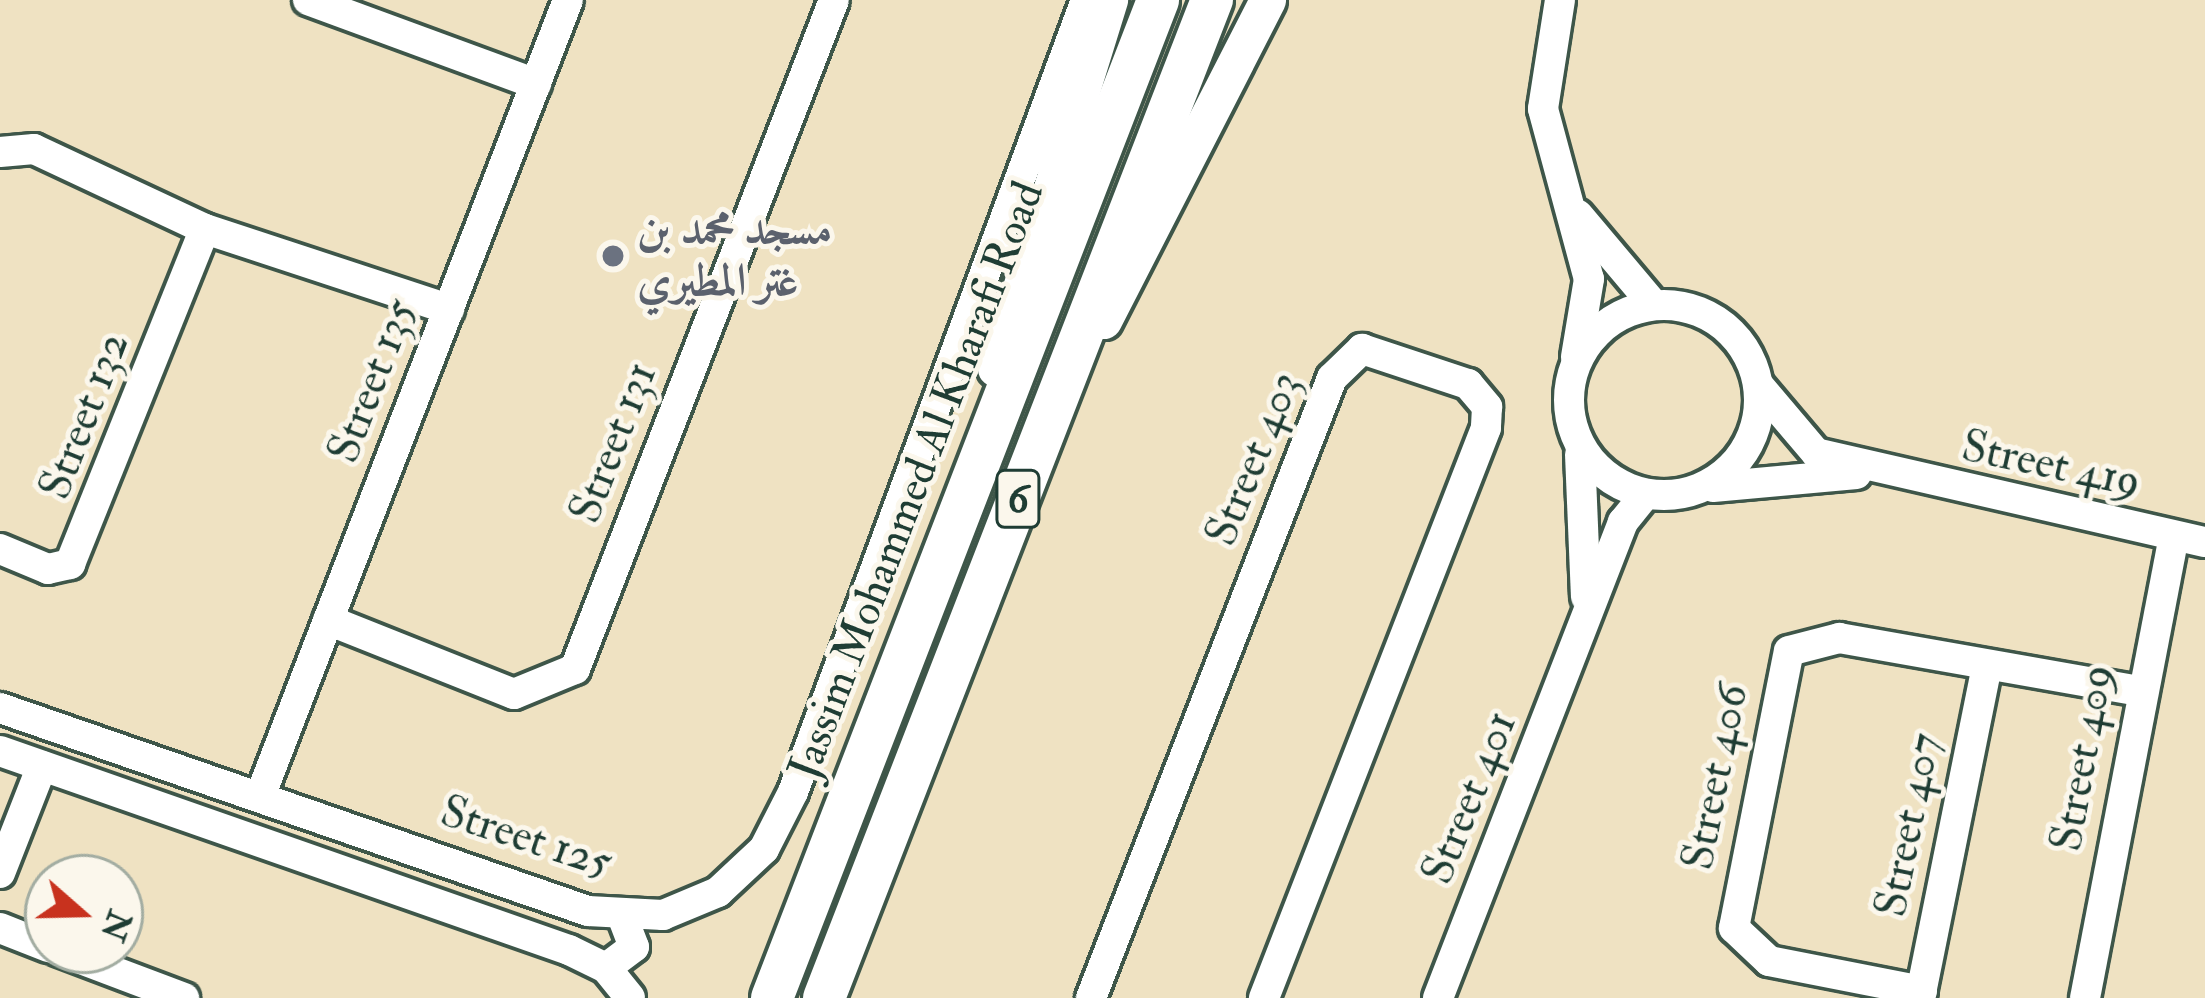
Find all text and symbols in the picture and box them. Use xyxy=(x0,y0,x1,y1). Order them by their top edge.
street label: Jassim Mohammed Al Kharafi Road xyxy=(778,174,1056,788)
place label: مسجد محمد بن غتر المطيري xyxy=(637,203,832,309)
marker: مسجد محمد بن غتر المطيري xyxy=(600,243,626,269)
street label: Street 135 xyxy=(317,291,429,471)
street label: Street 132 xyxy=(29,325,141,507)
street label: Street 131 xyxy=(559,355,669,531)
street label: Street 403 xyxy=(1195,364,1313,554)
street label: Street 419 xyxy=(1957,420,2145,510)
road number: 6 xyxy=(994,463,1042,535)
street label: Street 409 xyxy=(2040,661,2126,855)
street label: Street 406 xyxy=(1672,680,1760,874)
street label: Street 401 xyxy=(1411,704,1529,892)
street label: Street 407 xyxy=(1865,729,1953,921)
street label: Street 125 xyxy=(434,785,618,891)
north arrow xyxy=(24,854,144,974)
text: N xyxy=(91,905,140,946)

